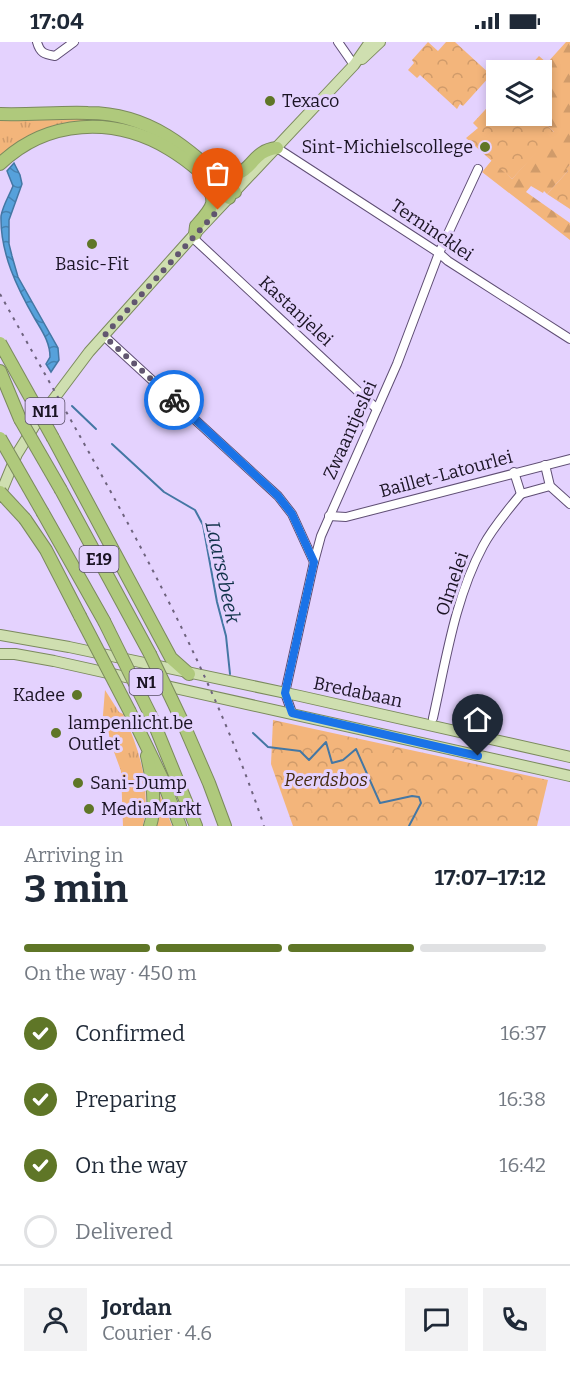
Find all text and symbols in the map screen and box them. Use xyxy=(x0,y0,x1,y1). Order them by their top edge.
text: 17:04 xyxy=(30,8,84,35)
map controls xyxy=(486,60,552,126)
button: layers xyxy=(486,60,552,126)
place label: Texaco xyxy=(282,90,339,112)
marker: Texaco xyxy=(263,94,277,108)
place label: Sint-Michielscollege xyxy=(302,136,473,158)
marker: Sint-Michielscollege xyxy=(478,140,492,154)
pin xyxy=(192,148,243,210)
icon: bag xyxy=(201,157,234,190)
street label: Ternincklei xyxy=(387,194,477,266)
marker: Basic-Fit xyxy=(85,237,99,251)
place label: Basic-Fit xyxy=(55,253,129,275)
street label: Kastanjelei xyxy=(254,271,338,351)
courier xyxy=(144,370,204,430)
street label: Zwaantjeslei xyxy=(318,377,382,483)
icon: bike xyxy=(158,384,191,417)
road number: N11 xyxy=(26,398,64,424)
street label: Baillet-Latourlei xyxy=(377,446,515,502)
water label: Laarsebeek xyxy=(200,519,246,625)
road number: E19 xyxy=(80,546,118,572)
street label: Olmelei xyxy=(431,549,473,619)
road number: N1 xyxy=(130,669,162,695)
street label: Bredabaan xyxy=(311,672,405,712)
place label: Kadee xyxy=(13,684,65,706)
marker: Kadee xyxy=(70,688,84,702)
pin xyxy=(452,694,503,756)
icon: home xyxy=(461,703,494,736)
place label: lampenlicht.be Outlet xyxy=(68,712,193,755)
marker: lampenlicht.be Outlet xyxy=(49,726,63,740)
park label: Peerdsbos xyxy=(284,769,368,791)
place label: Sani-Dump xyxy=(90,772,187,794)
marker: Sani-Dump xyxy=(71,776,85,790)
place label: MediaMarkt xyxy=(101,798,202,820)
marker: MediaMarkt xyxy=(82,802,96,816)
text: Arriving in xyxy=(24,843,123,867)
text: 17:07–17:12 xyxy=(434,864,546,891)
text: 3 min xyxy=(24,866,128,912)
text: On the way · 450 m xyxy=(24,961,197,985)
icon: check xyxy=(24,1017,57,1050)
text: Confirmed xyxy=(75,1020,185,1047)
text: 16:37 xyxy=(500,1021,546,1045)
icon: check xyxy=(24,1083,57,1116)
text: Preparing xyxy=(75,1086,177,1113)
text: 16:38 xyxy=(499,1087,546,1111)
icon: check xyxy=(24,1149,57,1182)
text: On the way xyxy=(75,1152,187,1179)
text: 16:42 xyxy=(499,1153,546,1177)
text: Delivered xyxy=(75,1218,173,1245)
button: person xyxy=(24,1288,87,1351)
button: chat xyxy=(405,1288,468,1351)
button: phone xyxy=(483,1288,546,1351)
text: Jordan xyxy=(102,1294,172,1321)
text: Courier · 4.6 xyxy=(102,1321,212,1345)

